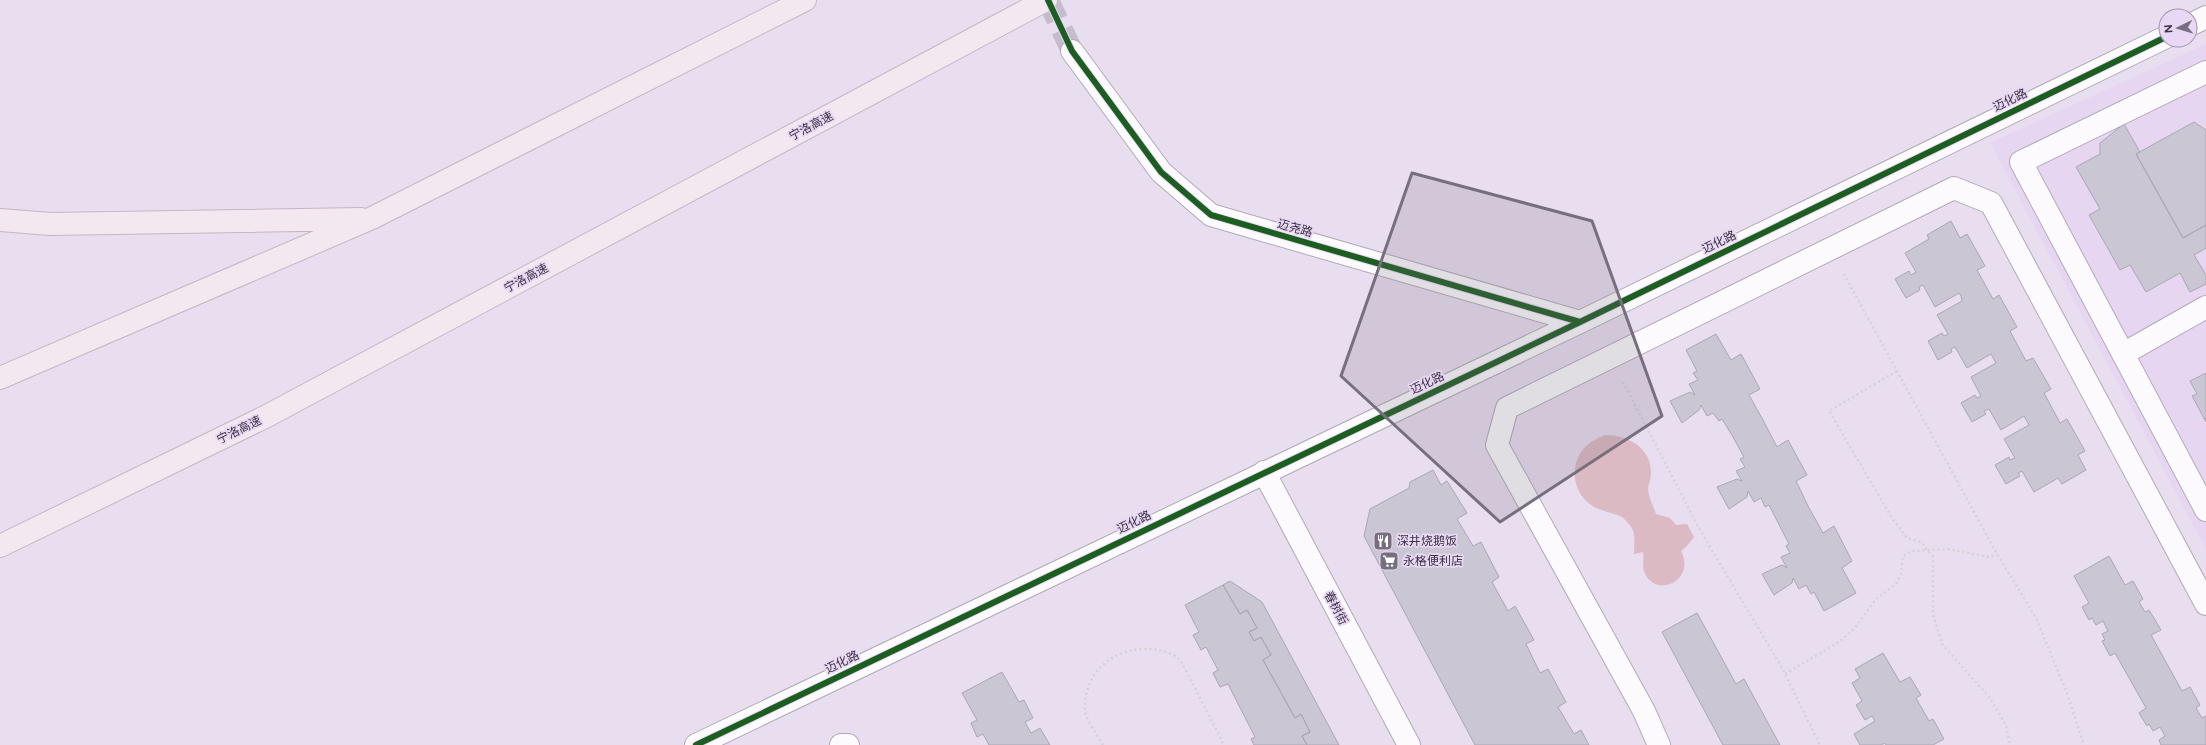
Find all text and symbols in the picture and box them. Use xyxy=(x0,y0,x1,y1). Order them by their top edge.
north arrow xyxy=(2158,8,2198,48)
text: N xyxy=(2162,24,2175,34)
street label: 迈化路 xyxy=(1991,86,2029,114)
street label: 宁洛高速 xyxy=(787,109,835,143)
street label: 迈尧路 xyxy=(1276,216,1314,240)
street label: 迈化路 xyxy=(1700,228,1738,256)
street label: 宁洛高速 xyxy=(502,261,550,295)
street label: 迈化路 xyxy=(1408,369,1446,397)
street label: 宁洛高速 xyxy=(214,413,264,447)
street label: 迈化路 xyxy=(1115,508,1153,536)
restaurant icon: 深井烧鹅饭 xyxy=(1372,530,1394,552)
place label: 深井烧鹅饭 xyxy=(1397,534,1457,548)
supermarket icon: 永格便利店 xyxy=(1378,550,1400,572)
place label: 永格便利店 xyxy=(1403,554,1463,568)
street label: 春树街 xyxy=(1321,589,1351,627)
street label: 迈化路 xyxy=(823,648,861,676)

